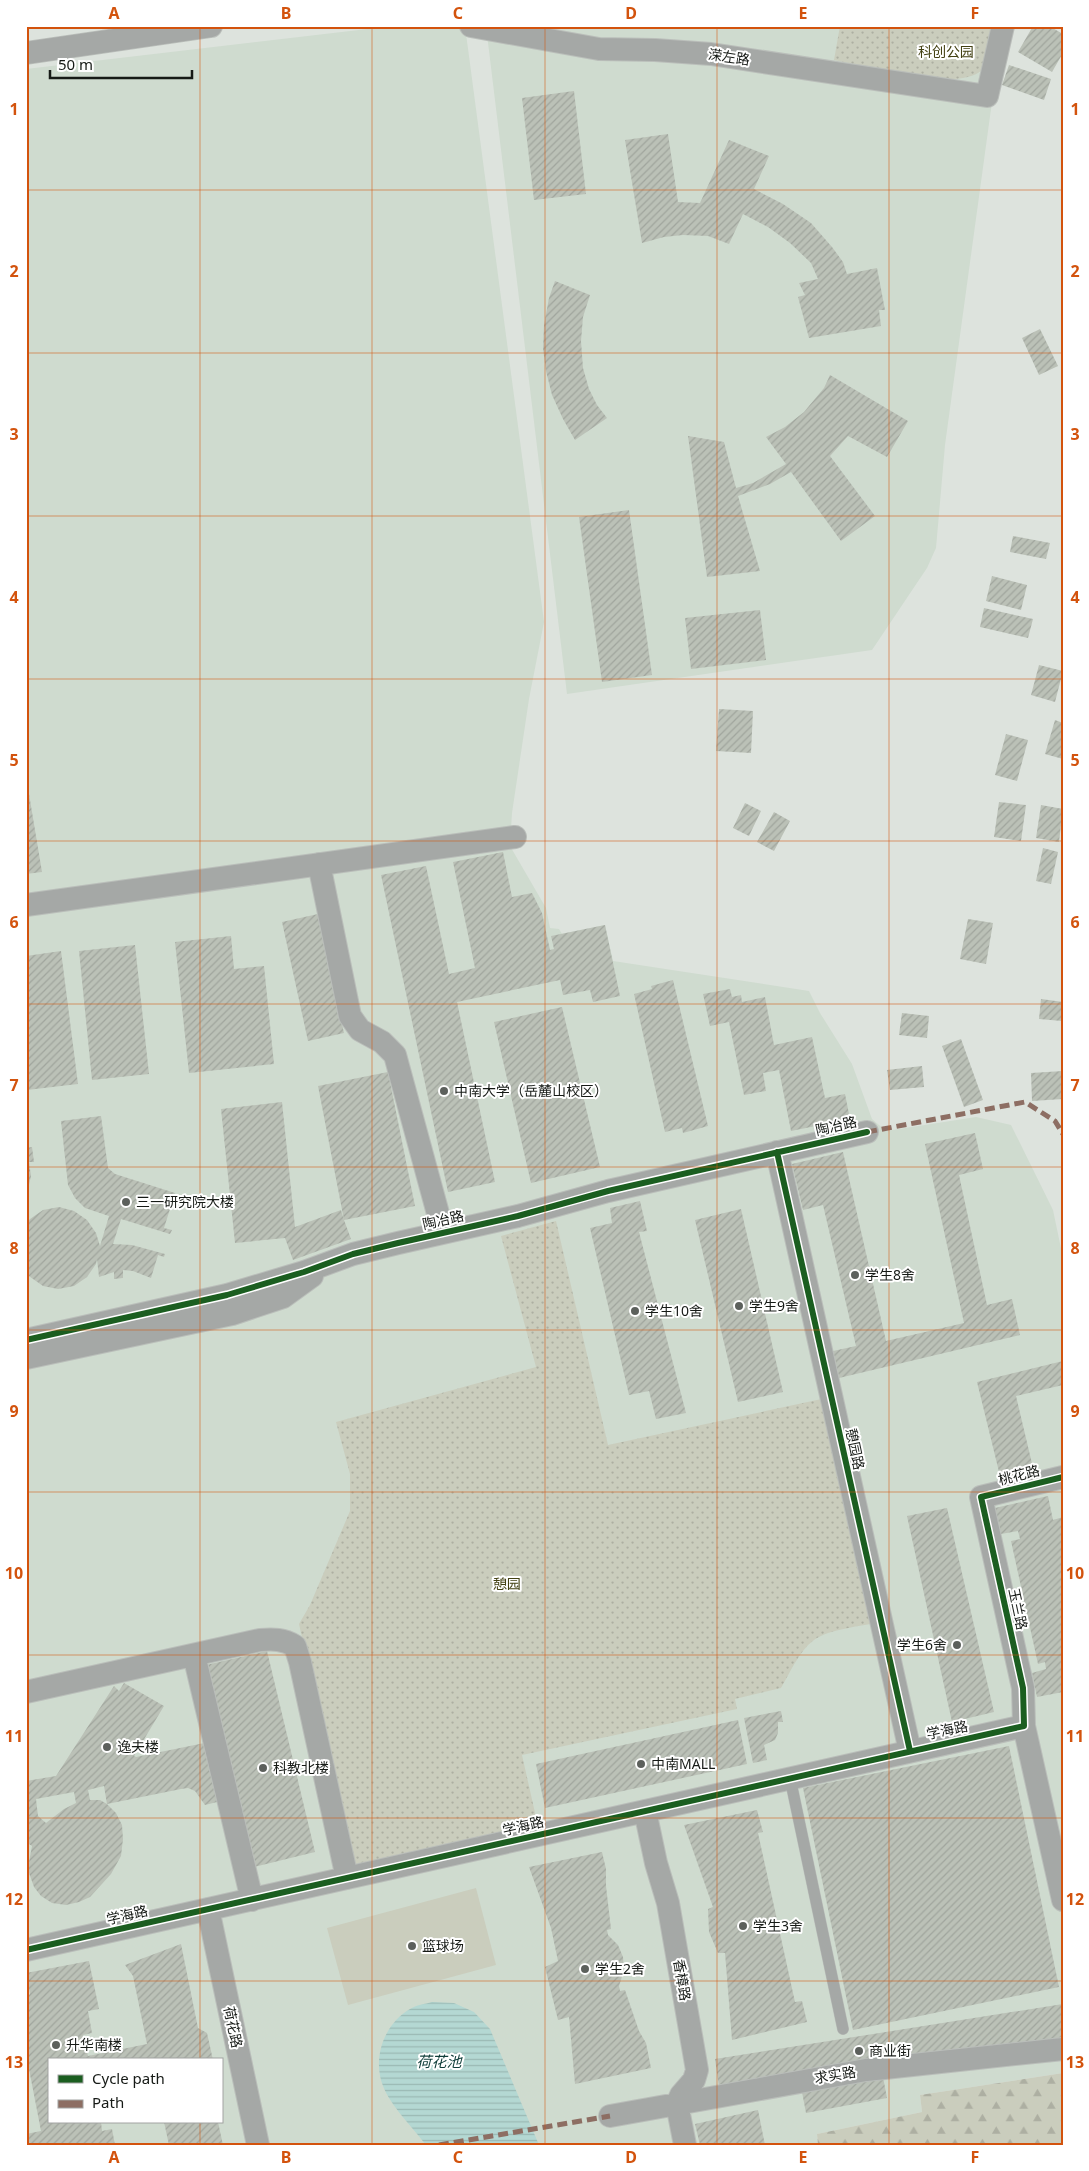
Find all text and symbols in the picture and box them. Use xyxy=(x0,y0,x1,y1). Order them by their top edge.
text: A xyxy=(108,2,120,24)
text: B xyxy=(281,2,291,24)
text: C xyxy=(453,2,463,24)
text: D xyxy=(625,2,637,24)
text: E xyxy=(799,2,808,24)
text: F xyxy=(971,2,979,24)
park label: 科创公园 xyxy=(918,42,974,61)
street label: 溁左路 xyxy=(707,44,751,69)
scale bar xyxy=(50,48,192,80)
text: 50 m xyxy=(58,54,93,74)
text: 1 xyxy=(9,98,19,120)
text: 1 xyxy=(1070,98,1080,120)
text: 2 xyxy=(9,260,19,282)
text: 2 xyxy=(1070,260,1080,282)
text: 3 xyxy=(9,423,19,445)
text: 3 xyxy=(1070,423,1080,445)
text: 4 xyxy=(9,586,19,608)
text: 4 xyxy=(1070,586,1080,608)
text: 5 xyxy=(9,749,19,771)
text: 5 xyxy=(1070,749,1080,771)
text: 6 xyxy=(9,911,19,933)
text: 6 xyxy=(1070,911,1080,933)
text: 7 xyxy=(9,1074,19,1096)
text: 7 xyxy=(1070,1074,1080,1096)
place label: 中南大学（岳麓山校区） xyxy=(454,1081,608,1100)
marker: 中南大学（岳麓山校区） xyxy=(438,1085,450,1097)
street label: 陶冶路 xyxy=(813,1112,858,1139)
place label: 三一研究院大楼 xyxy=(136,1192,234,1211)
marker: 三一研究院大楼 xyxy=(120,1196,132,1208)
street label: 陶冶路 xyxy=(420,1206,465,1233)
text: 8 xyxy=(9,1237,19,1259)
text: 8 xyxy=(1070,1237,1080,1259)
place label: 学生8舍 xyxy=(865,1265,915,1284)
marker: 学生8舍 xyxy=(849,1269,861,1281)
place label: 学生9舍 xyxy=(749,1296,799,1315)
marker: 学生9舍 xyxy=(733,1300,745,1312)
place label: 学生10舍 xyxy=(645,1301,703,1320)
marker: 学生10舍 xyxy=(629,1305,641,1317)
text: 9 xyxy=(9,1400,19,1422)
text: 9 xyxy=(1070,1400,1080,1422)
street label: 憩园路 xyxy=(842,1426,869,1471)
street label: 桃花路 xyxy=(996,1460,1042,1489)
text: 10 xyxy=(5,1562,23,1584)
text: 10 xyxy=(1066,1562,1084,1584)
park label: 憩园 xyxy=(493,1574,521,1593)
street label: 玉兰路 xyxy=(1005,1586,1032,1631)
place label: 学生6舍 xyxy=(897,1635,947,1654)
marker: 学生6舍 xyxy=(951,1639,963,1651)
street label: 学海路 xyxy=(924,1716,969,1743)
text: 11 xyxy=(5,1725,23,1747)
text: 11 xyxy=(1066,1725,1084,1747)
place label: 逸夫楼 xyxy=(117,1737,159,1756)
marker: 逸夫楼 xyxy=(101,1741,113,1753)
place label: 中南MALL xyxy=(651,1754,715,1773)
place label: 科教北楼 xyxy=(273,1758,329,1777)
marker: 中南MALL xyxy=(635,1758,647,1770)
marker: 科教北楼 xyxy=(257,1762,269,1774)
street label: 学海路 xyxy=(500,1812,545,1839)
text: 12 xyxy=(5,1888,23,1910)
text: 12 xyxy=(1066,1888,1084,1910)
street label: 学海路 xyxy=(104,1901,149,1928)
place label: 学生3舍 xyxy=(753,1916,803,1935)
marker: 学生3舍 xyxy=(737,1920,749,1932)
place label: 篮球场 xyxy=(422,1936,464,1955)
marker: 篮球场 xyxy=(406,1940,418,1952)
street label: 香樟路 xyxy=(669,1958,695,2002)
place label: 学生2舍 xyxy=(595,1959,645,1978)
marker: 学生2舍 xyxy=(579,1963,591,1975)
street label: 荷花路 xyxy=(220,2004,247,2049)
place label: 升华南楼 xyxy=(66,2035,122,2054)
marker: 升华南楼 xyxy=(50,2039,62,2051)
place label: 商业街 xyxy=(869,2041,911,2060)
marker: 商业街 xyxy=(853,2045,865,2057)
text: 13 xyxy=(5,2051,23,2073)
water label: 荷花池 xyxy=(416,2051,463,2071)
text: 13 xyxy=(1066,2051,1084,2073)
legend xyxy=(48,2058,222,2124)
street label: 求实路 xyxy=(813,2062,857,2087)
text: Cycle path xyxy=(92,2068,165,2088)
text: Path xyxy=(92,2092,124,2112)
text: A xyxy=(108,2146,120,2168)
text: B xyxy=(281,2146,291,2168)
text: C xyxy=(453,2146,463,2168)
text: D xyxy=(625,2146,637,2168)
text: E xyxy=(799,2146,808,2168)
text: F xyxy=(971,2146,979,2168)

